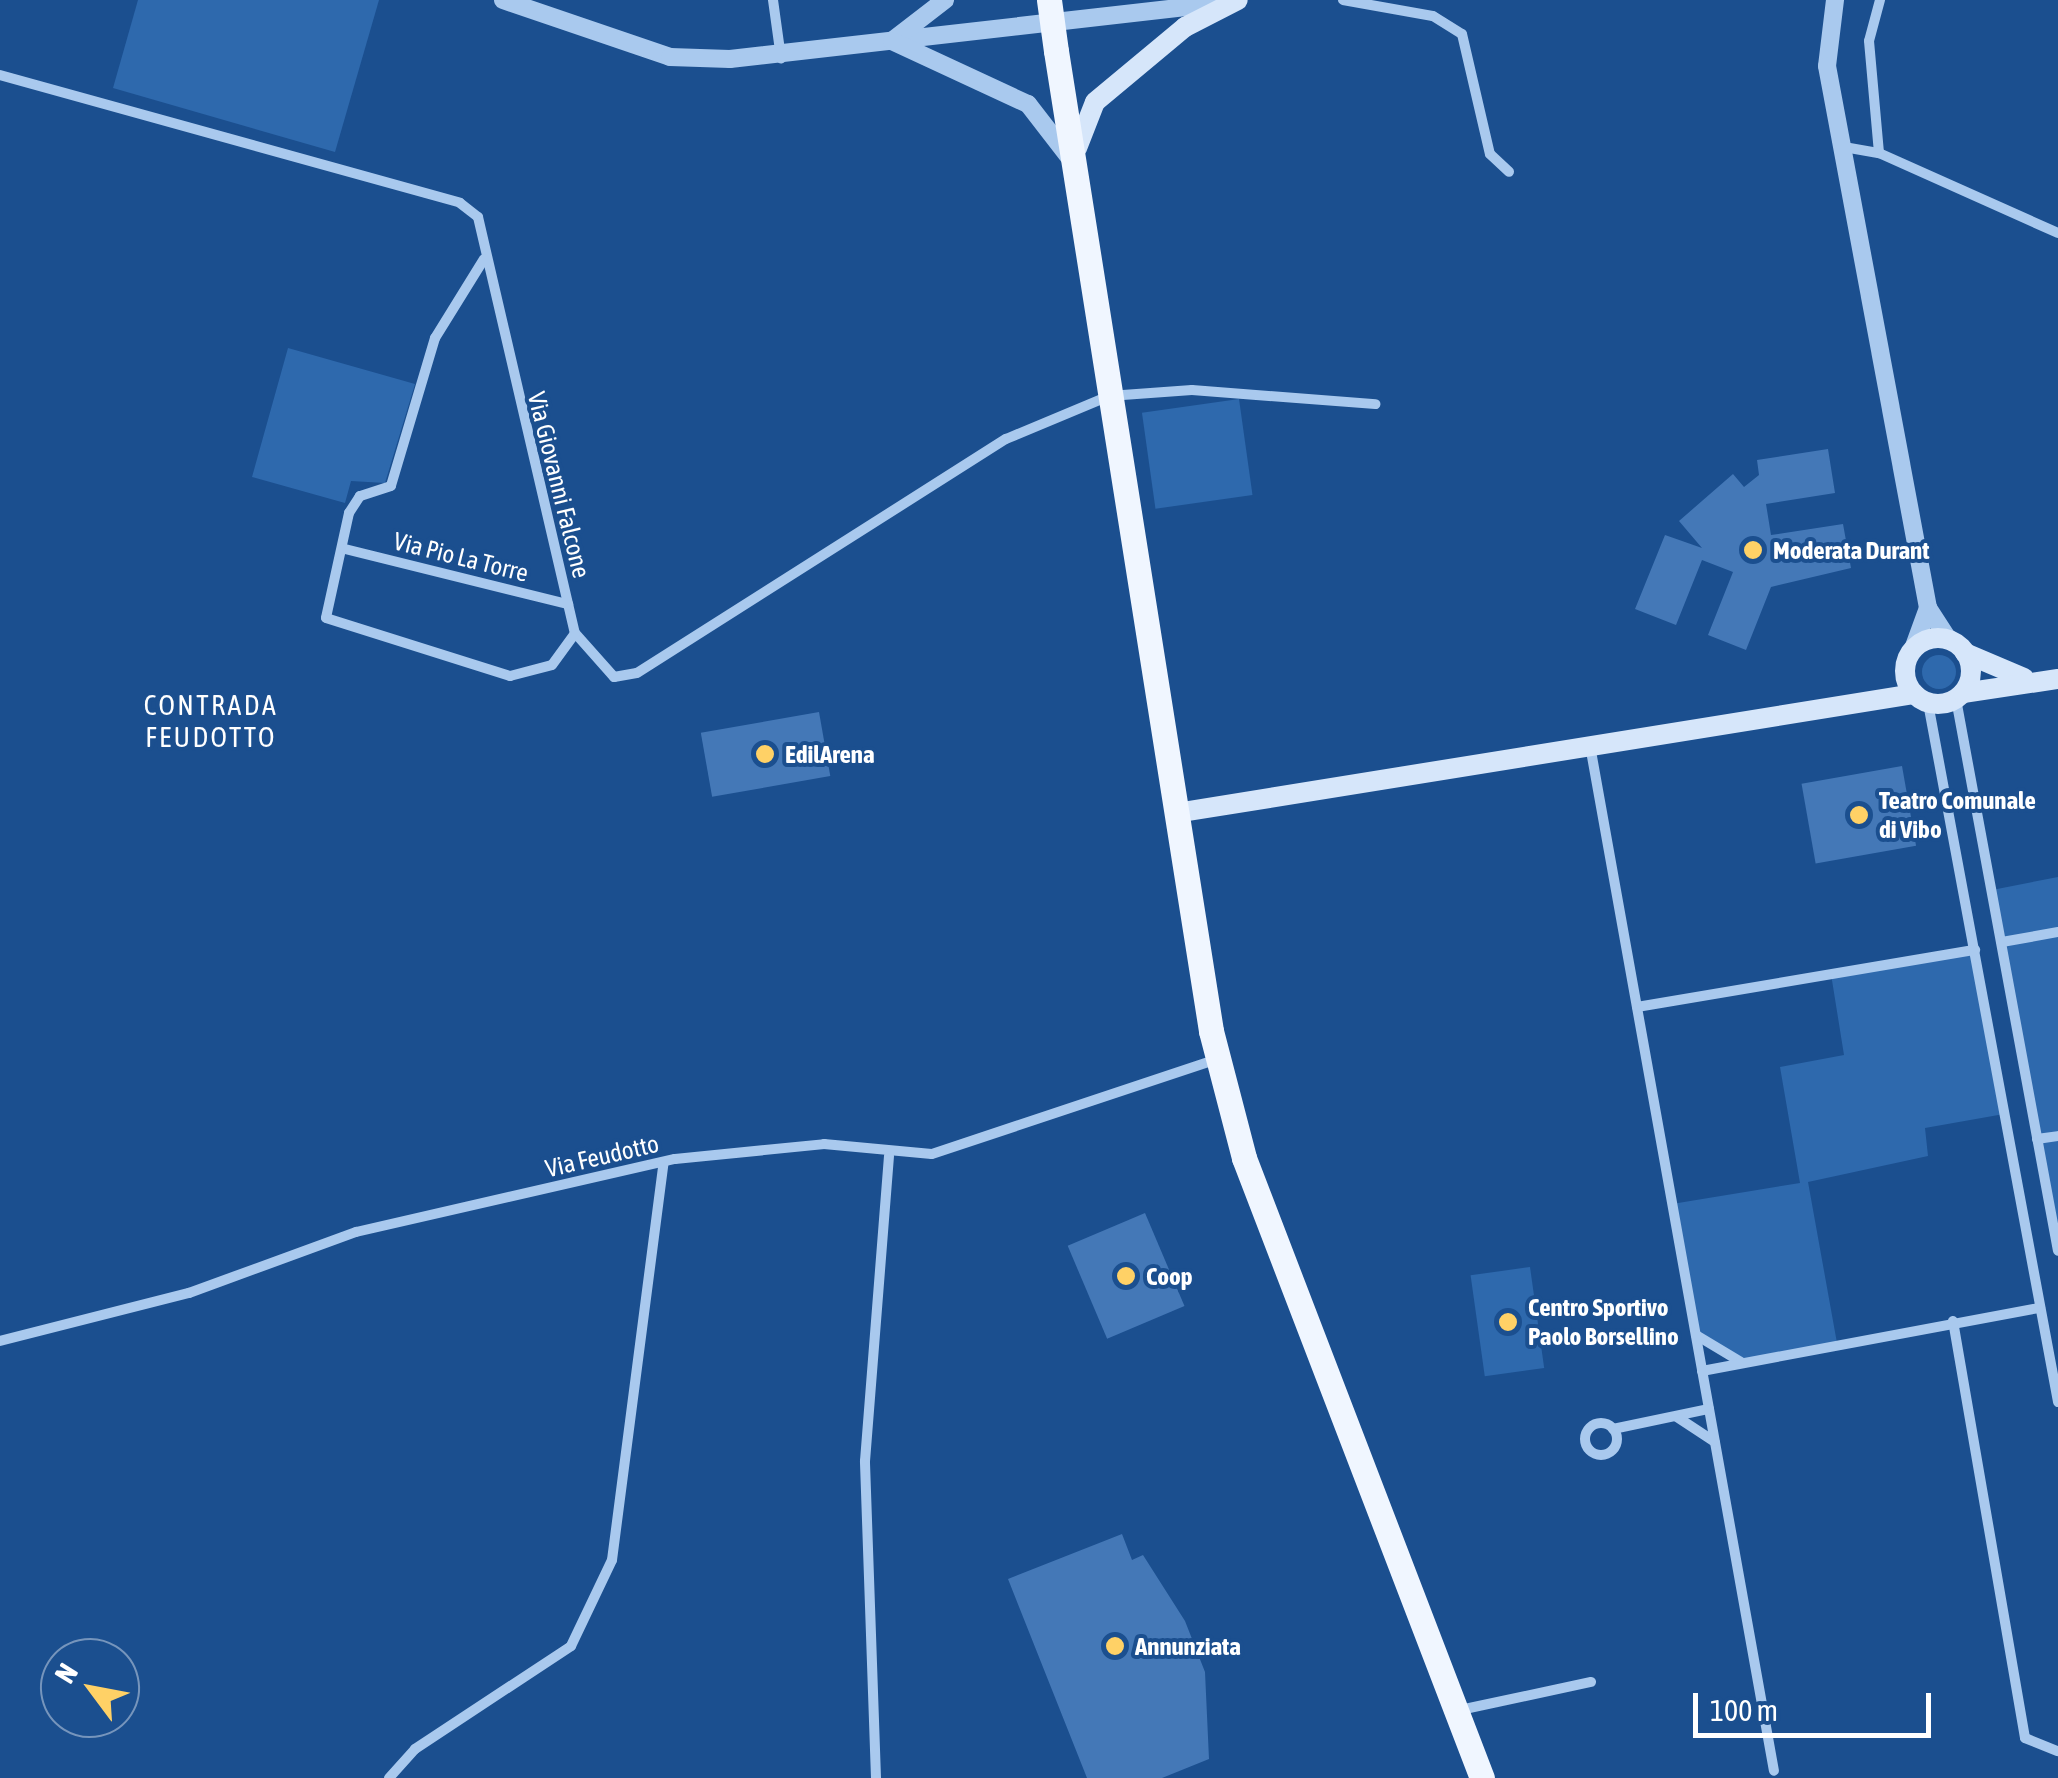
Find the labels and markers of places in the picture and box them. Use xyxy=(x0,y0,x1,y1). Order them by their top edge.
place label: Moderata Durant xyxy=(1773,535,1929,565)
marker: Moderata Durant xyxy=(1742,539,1764,561)
place label: EdilArena xyxy=(785,739,875,769)
marker: EdilArena xyxy=(754,743,776,765)
place label: Teatro Comunale di Vibo xyxy=(1879,786,2036,845)
marker: Teatro Comunale di Vibo xyxy=(1848,804,1870,826)
place label: Coop xyxy=(1146,1261,1193,1291)
marker: Coop xyxy=(1115,1265,1137,1287)
place label: Centro Sportivo Paolo Borsellino xyxy=(1528,1293,1679,1352)
marker: Centro Sportivo Paolo Borsellino xyxy=(1497,1311,1519,1333)
place label: Annunziata xyxy=(1135,1631,1241,1661)
marker: Annunziata xyxy=(1104,1635,1126,1657)

